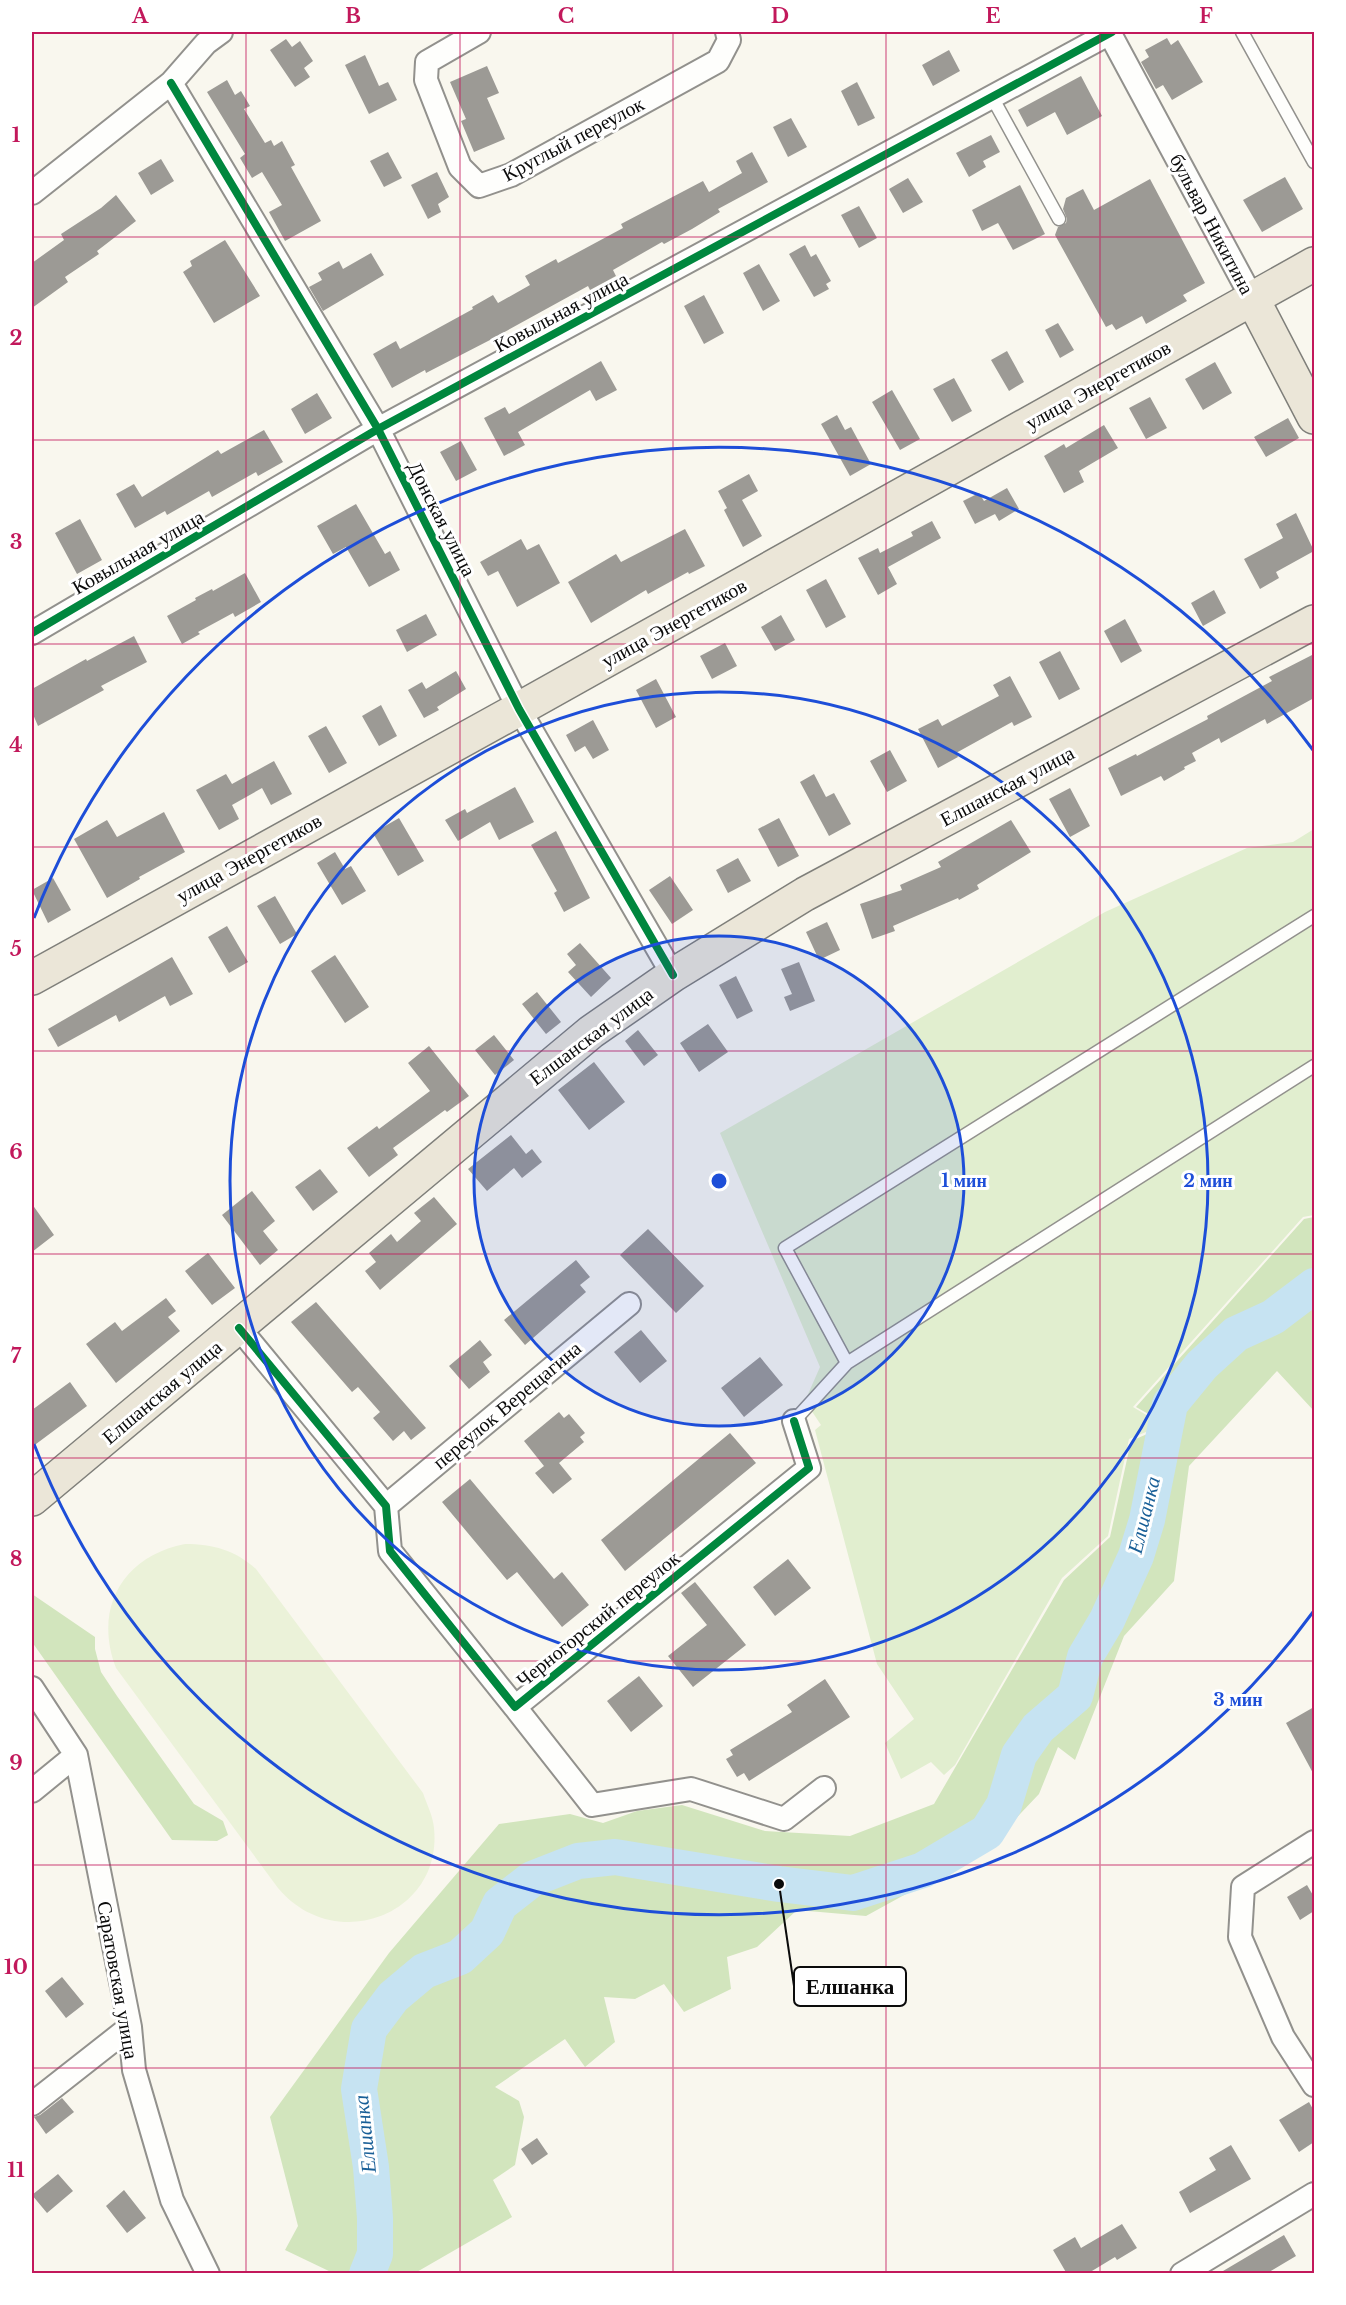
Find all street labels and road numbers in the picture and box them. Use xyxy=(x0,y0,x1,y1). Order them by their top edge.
street label: Круглый переулок xyxy=(498,91,648,186)
street label: бульвар Никитина xyxy=(1165,149,1259,299)
street label: Ковыльная улица xyxy=(490,267,632,357)
street label: улица Энергетиков xyxy=(1021,335,1175,435)
street label: Донская улица xyxy=(403,457,481,581)
street label: Ковыльная улица xyxy=(68,504,208,599)
street label: улица Энергетиков xyxy=(597,573,751,673)
street label: Елшанская улица xyxy=(936,740,1078,831)
street label: улица Энергетиков xyxy=(172,808,326,908)
street label: Елшанская улица xyxy=(524,982,658,1090)
street label: Елшанская улица xyxy=(97,1335,227,1449)
street label: переулок Верещагина xyxy=(428,1336,586,1474)
street label: Черногорский переулок xyxy=(512,1546,685,1692)
street label: Саратовская улица xyxy=(92,1899,144,2061)

